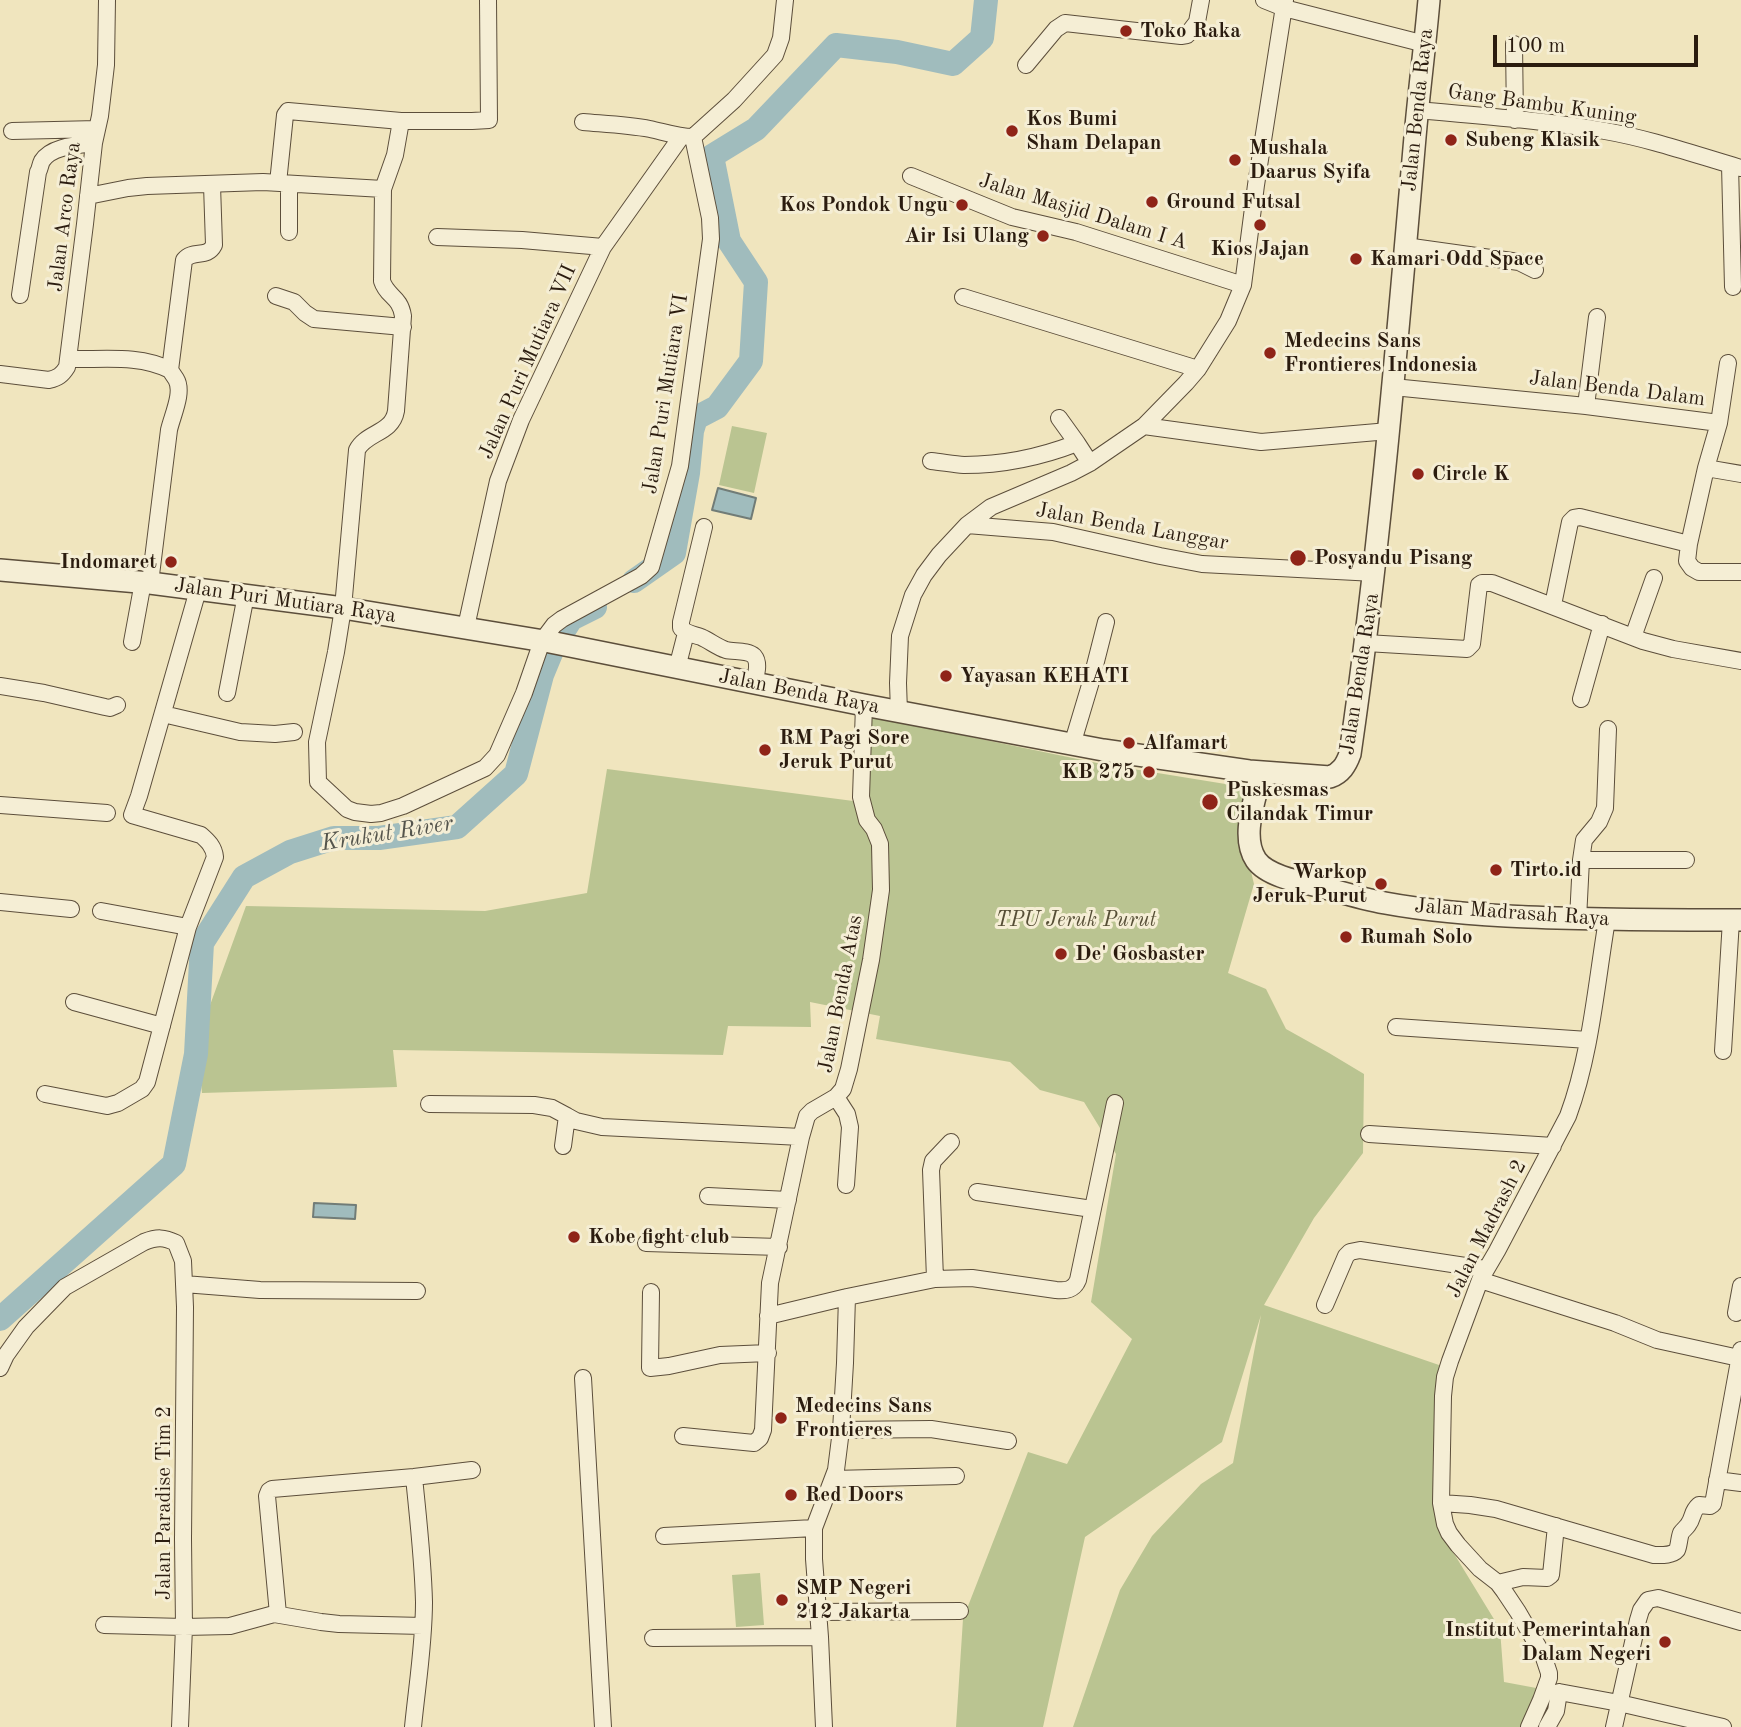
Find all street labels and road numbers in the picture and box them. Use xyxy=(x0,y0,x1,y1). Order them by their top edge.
street label: Jalan Benda Raya xyxy=(1397,27,1439,193)
street label: Gang Bambu Kuning xyxy=(1446,79,1638,131)
street label: Jalan Arco Raya xyxy=(43,141,87,293)
street label: Jalan Masjid Dalam I A xyxy=(976,168,1190,256)
street label: Jalan Puri Mutiara VII xyxy=(474,261,582,463)
street label: Jalan Puri Mutiara VI xyxy=(638,292,694,496)
street label: Jalan Benda Dalam xyxy=(1528,366,1706,412)
street label: Jalan Benda Langgar xyxy=(1034,498,1230,556)
street label: Jalan Puri Mutiara Raya xyxy=(173,573,397,629)
street label: Jalan Benda Raya xyxy=(1335,591,1385,757)
street label: Jalan Benda Raya xyxy=(716,664,882,720)
street label: Jalan Madrasah Raya xyxy=(1414,894,1610,932)
street label: Jalan Benda Atas xyxy=(813,913,869,1075)
street label: Jalan Madrash 2 xyxy=(1441,1156,1533,1302)
street label: Jalan Paradise Tim 2 xyxy=(151,1406,177,1600)

